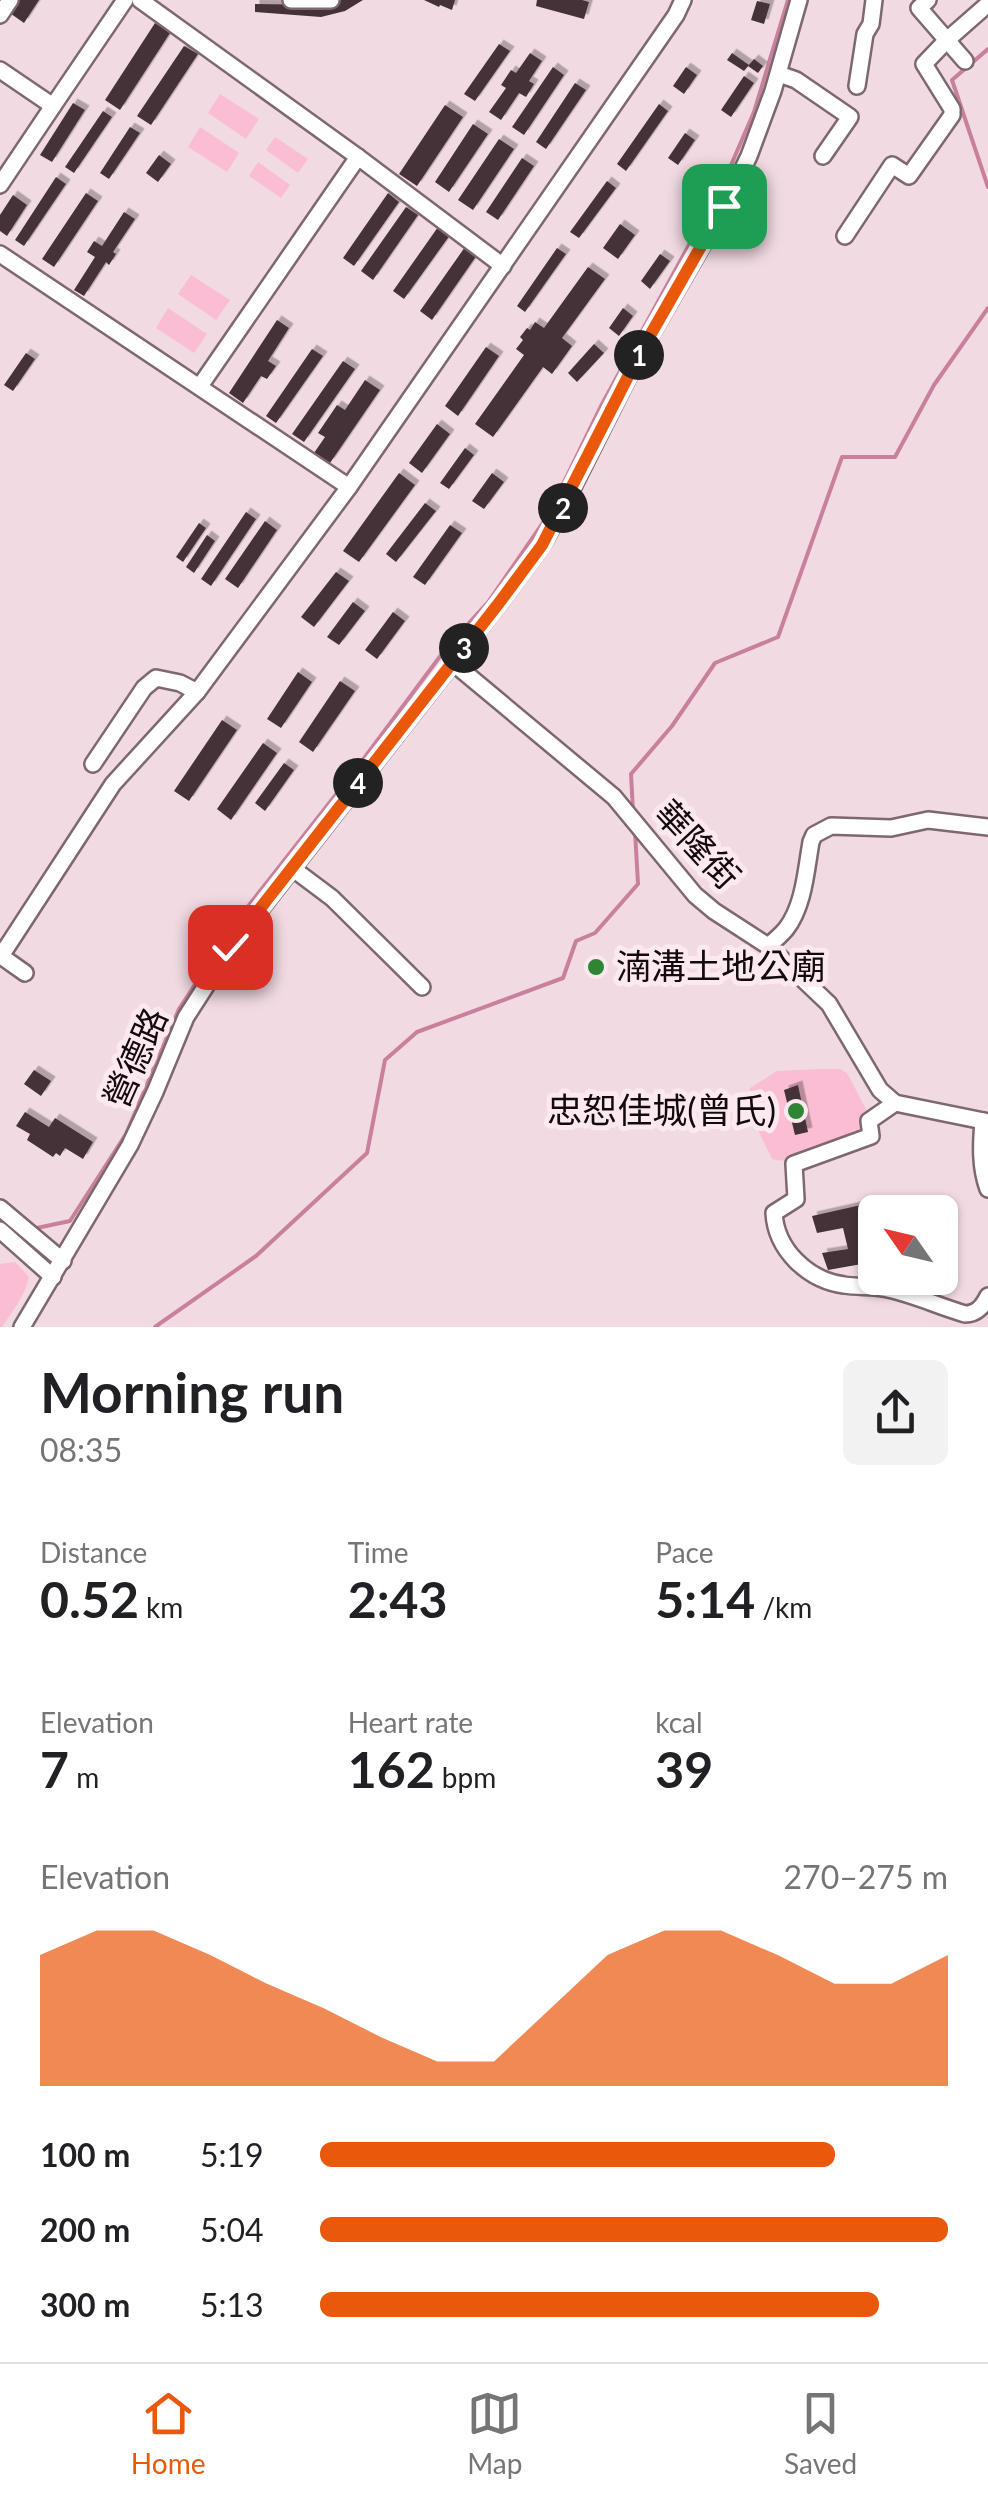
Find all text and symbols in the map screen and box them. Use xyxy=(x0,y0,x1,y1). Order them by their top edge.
pin xyxy=(682,164,767,249)
icon: arrive xyxy=(697,179,752,234)
pin: 1 xyxy=(614,330,664,380)
text: 1 xyxy=(631,338,647,372)
pin: 2 xyxy=(538,483,588,533)
text: 2 xyxy=(555,491,571,525)
pin: 3 xyxy=(439,623,489,673)
text: 3 xyxy=(456,631,472,665)
pin: 4 xyxy=(333,758,383,808)
text: 4 xyxy=(350,766,366,800)
street label: 華隆街 xyxy=(647,791,750,896)
pin xyxy=(188,905,273,990)
icon: check xyxy=(203,920,258,975)
place label: 湳溝土地公廟 xyxy=(616,944,826,986)
marker: 湳溝土地公廟 xyxy=(585,956,607,978)
street label: 營德路 xyxy=(94,1001,175,1114)
place label: 忠恕佳城(曾氏) xyxy=(547,1088,776,1130)
marker: 忠恕佳城(曾氏) xyxy=(785,1100,807,1122)
north arrow xyxy=(858,1195,958,1295)
map controls xyxy=(858,1195,958,1295)
text: Morning run xyxy=(40,1359,344,1425)
button: share xyxy=(843,1360,948,1465)
text: 08:35 xyxy=(40,1430,122,1469)
text: Distance xyxy=(40,1535,147,1569)
text: Time xyxy=(348,1535,409,1569)
text: Pace xyxy=(655,1535,714,1569)
text: 0.52 xyxy=(40,1569,139,1629)
text: 2:43 xyxy=(348,1569,448,1629)
text: 5:14 xyxy=(655,1569,755,1629)
text: km xyxy=(139,1590,183,1624)
text: /km xyxy=(755,1590,812,1624)
text: Elevation xyxy=(40,1705,154,1739)
text: Heart rate xyxy=(348,1705,473,1739)
text: kcal xyxy=(655,1705,703,1739)
text: 7 xyxy=(40,1739,69,1799)
text: 162 xyxy=(348,1739,435,1799)
text: 39 xyxy=(655,1739,713,1799)
text: m xyxy=(69,1760,99,1794)
text: bpm xyxy=(435,1760,496,1794)
text: Elevation xyxy=(40,1857,170,1896)
text: 270–275 m xyxy=(784,1857,948,1896)
text: 100 m xyxy=(40,2135,130,2174)
text: 5:19 xyxy=(200,2135,264,2174)
text: 200 m xyxy=(40,2210,130,2249)
text: 5:04 xyxy=(200,2210,264,2249)
text: 300 m xyxy=(40,2285,130,2324)
text: 5:13 xyxy=(200,2285,264,2324)
tab: Home xyxy=(131,2386,205,2480)
tab: Map xyxy=(467,2386,522,2480)
tab: Saved xyxy=(784,2386,857,2480)

